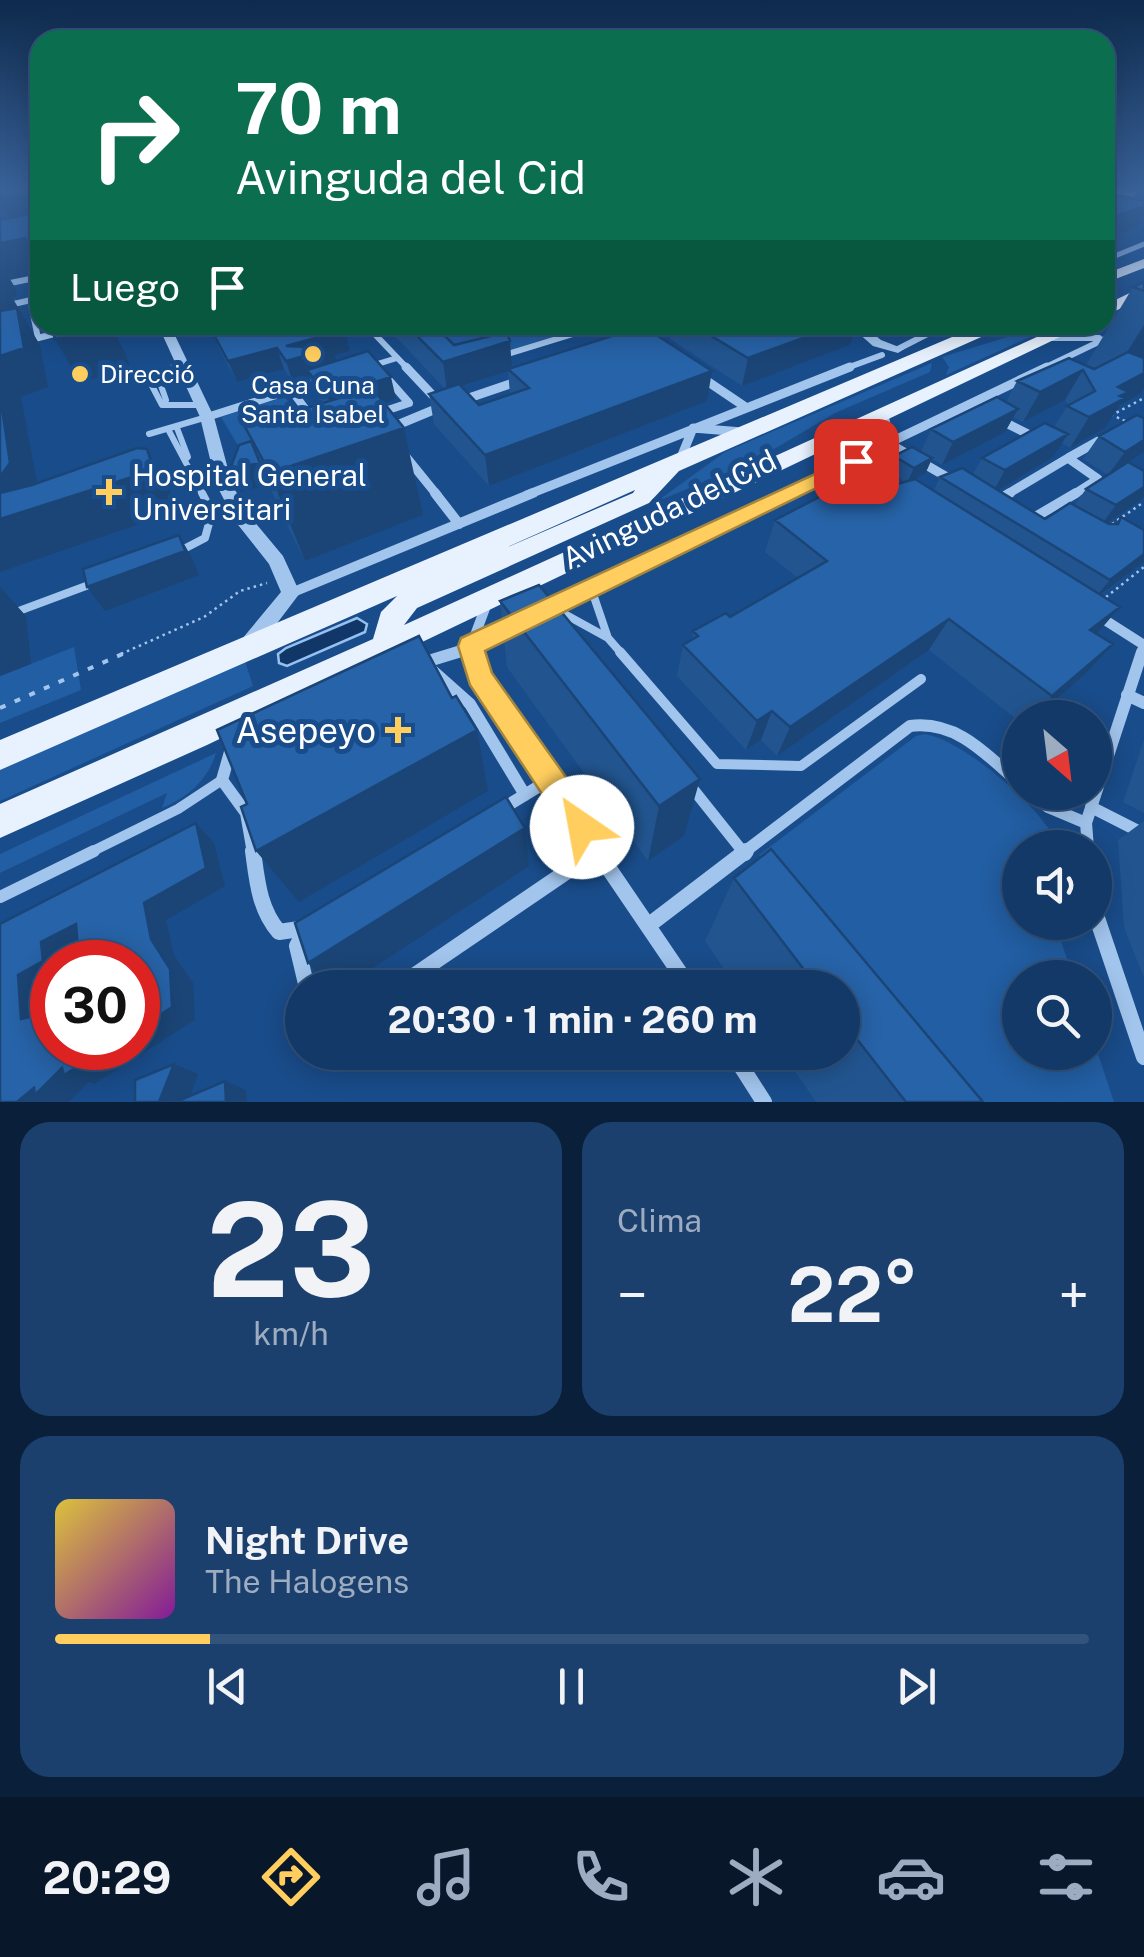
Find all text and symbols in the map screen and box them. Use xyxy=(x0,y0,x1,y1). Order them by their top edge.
text: 70 m xyxy=(235,67,402,150)
icon: right xyxy=(70,70,200,200)
text: Avinguda del Cid xyxy=(235,151,586,204)
icon: arrive xyxy=(200,260,255,315)
text: Luego xyxy=(70,265,180,310)
marker: Casa Cuna Santa Isabel xyxy=(302,343,324,365)
place label: Direcció xyxy=(100,359,195,389)
marker: Direcció xyxy=(69,363,91,385)
place label: Casa Cuna Santa Isabel xyxy=(241,370,385,429)
pin xyxy=(814,419,899,504)
icon: arrive xyxy=(829,434,884,489)
street label: Avinguda del Cid xyxy=(556,442,782,576)
place label: Hospital General Universitari xyxy=(132,457,367,527)
marker: Hospital General Universitari xyxy=(96,479,122,505)
north arrow xyxy=(1002,700,1112,810)
map controls xyxy=(1002,700,1112,1070)
place label: Asepeyo xyxy=(236,710,376,751)
marker: Asepeyo xyxy=(385,717,411,743)
position arrow xyxy=(530,775,634,879)
button: sound xyxy=(1002,830,1112,940)
speed limit sign: 30 xyxy=(30,940,160,1070)
button: search xyxy=(1002,960,1112,1070)
text: 20:30 · 1 min · 260 m xyxy=(387,997,758,1042)
text: 23 xyxy=(206,1174,376,1326)
text: Clima xyxy=(617,1202,702,1239)
text: 22° xyxy=(788,1251,918,1339)
text: − xyxy=(617,1263,648,1327)
text: + xyxy=(1059,1263,1089,1327)
text: km/h xyxy=(253,1315,329,1352)
text: Night Drive xyxy=(205,1518,409,1563)
text: The Halogens xyxy=(205,1563,409,1600)
icon: previous xyxy=(200,1659,255,1714)
icon: pause xyxy=(544,1659,599,1714)
icon: next xyxy=(889,1659,944,1714)
icon: directions xyxy=(256,1842,326,1912)
icon: music xyxy=(411,1842,481,1912)
icon: phone xyxy=(566,1842,636,1912)
icon: climate xyxy=(721,1842,791,1912)
icon: car xyxy=(876,1842,946,1912)
icon: filters xyxy=(1031,1842,1101,1912)
text: 20:29 xyxy=(43,1851,171,1904)

